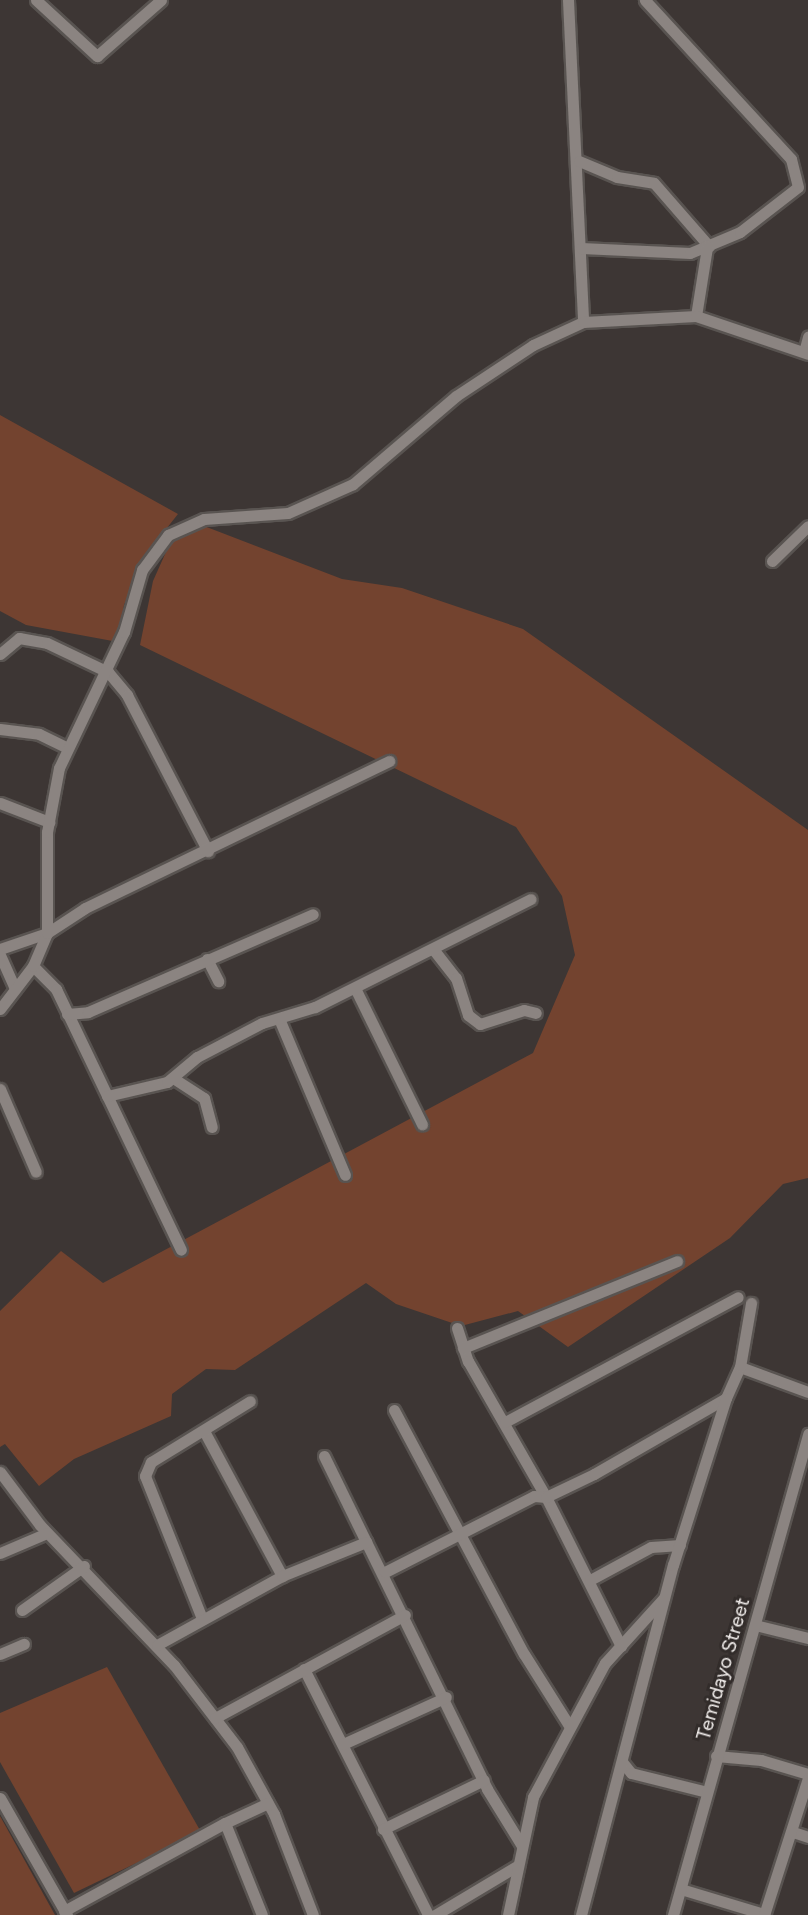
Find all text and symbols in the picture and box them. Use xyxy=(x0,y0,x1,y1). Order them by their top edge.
street label: Temidayo Street xyxy=(691,1595,755,1743)

